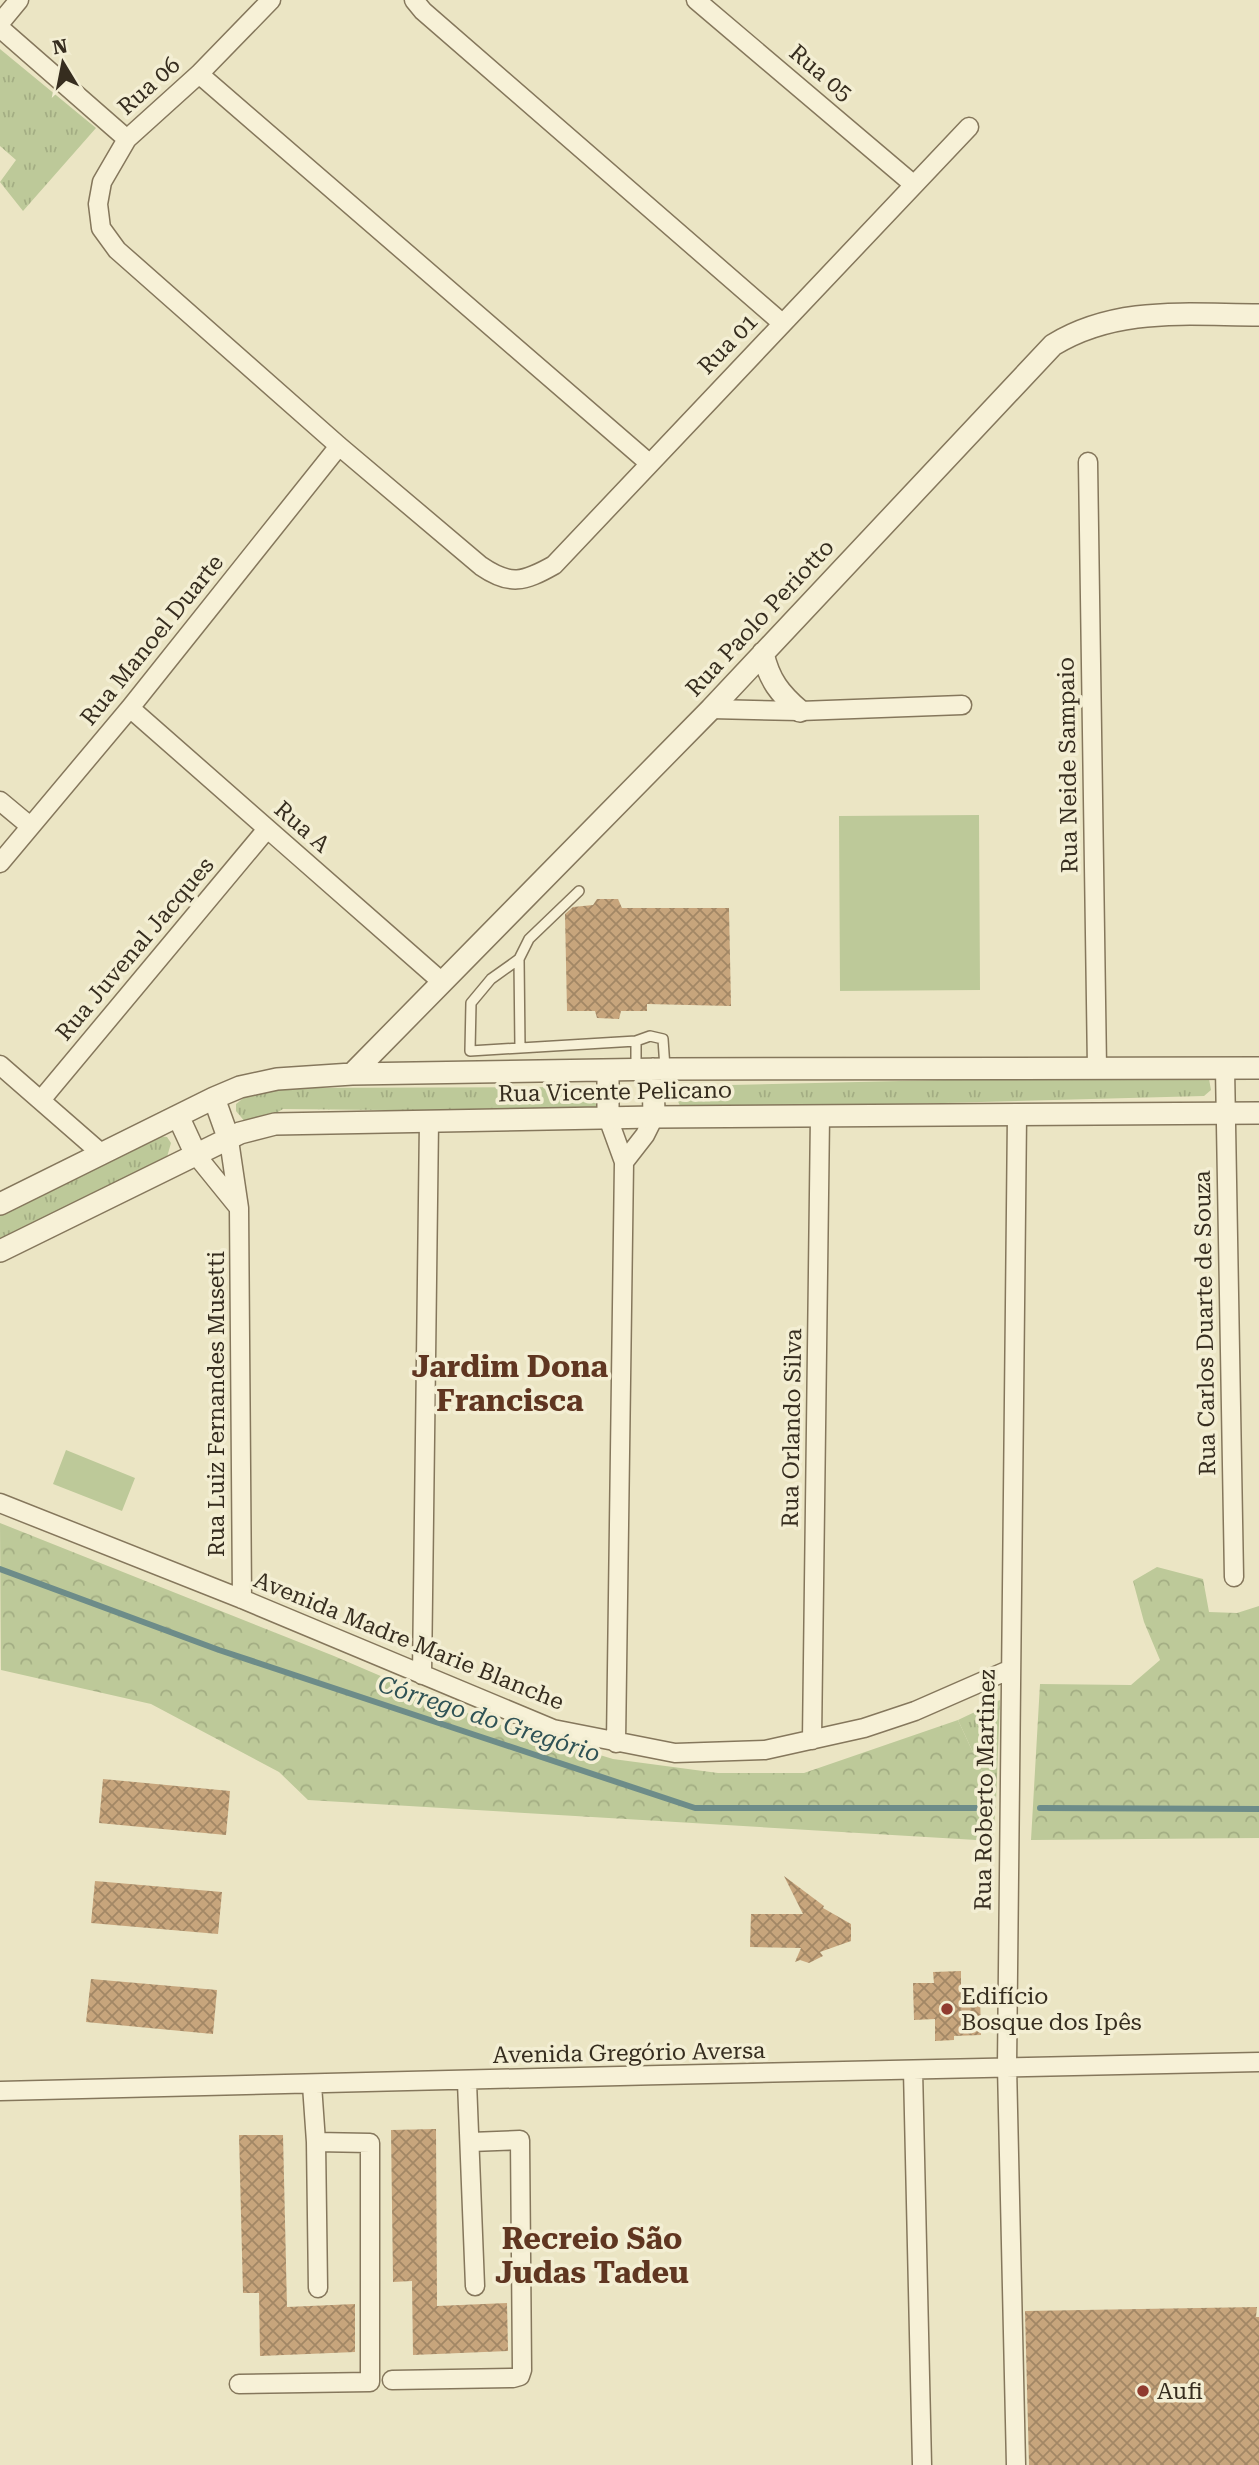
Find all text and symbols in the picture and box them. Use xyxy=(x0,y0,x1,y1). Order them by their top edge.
north arrow xyxy=(28,28,98,98)
text: N xyxy=(51,34,70,59)
street label: Rua 05 xyxy=(784,39,858,107)
street label: Rua 06 xyxy=(112,51,186,121)
street label: Rua 01 xyxy=(693,308,763,380)
street label: Rua Paolo Periotto xyxy=(680,534,840,702)
street label: Rua Manoel Duarte xyxy=(75,549,229,731)
street label: Rua Neide Sampaio xyxy=(1053,657,1083,873)
street label: Rua A xyxy=(269,796,335,858)
street label: Rua Juvenal Jacques xyxy=(50,852,220,1046)
street label: Rua Vicente Pelicano xyxy=(498,1076,732,1108)
street label: Rua Carlos Duarte de Souza xyxy=(1189,1170,1221,1476)
street label: Rua Luiz Fernandes Musetti xyxy=(203,1251,230,1557)
street label: Rua Orlando Silva xyxy=(777,1328,807,1528)
district label: Jardim Dona Francisca xyxy=(412,1349,609,1418)
street label: Avenida Madre Marie Blanche xyxy=(250,1566,568,1716)
street label: Rua Roberto Martinez xyxy=(969,1669,1001,1911)
water label: Córrego do Gregório xyxy=(374,1670,604,1768)
place label: Edifício Bosque dos Ipês xyxy=(961,1983,1142,2036)
marker: Edifício Bosque dos Ipês xyxy=(939,2001,955,2017)
street label: Avenida Gregório Aversa xyxy=(492,2037,766,2069)
district label: Recreio São Judas Tadeu xyxy=(495,2221,689,2290)
place label: Aufi xyxy=(1157,2378,1203,2405)
marker: Aufi xyxy=(1135,2383,1151,2399)

